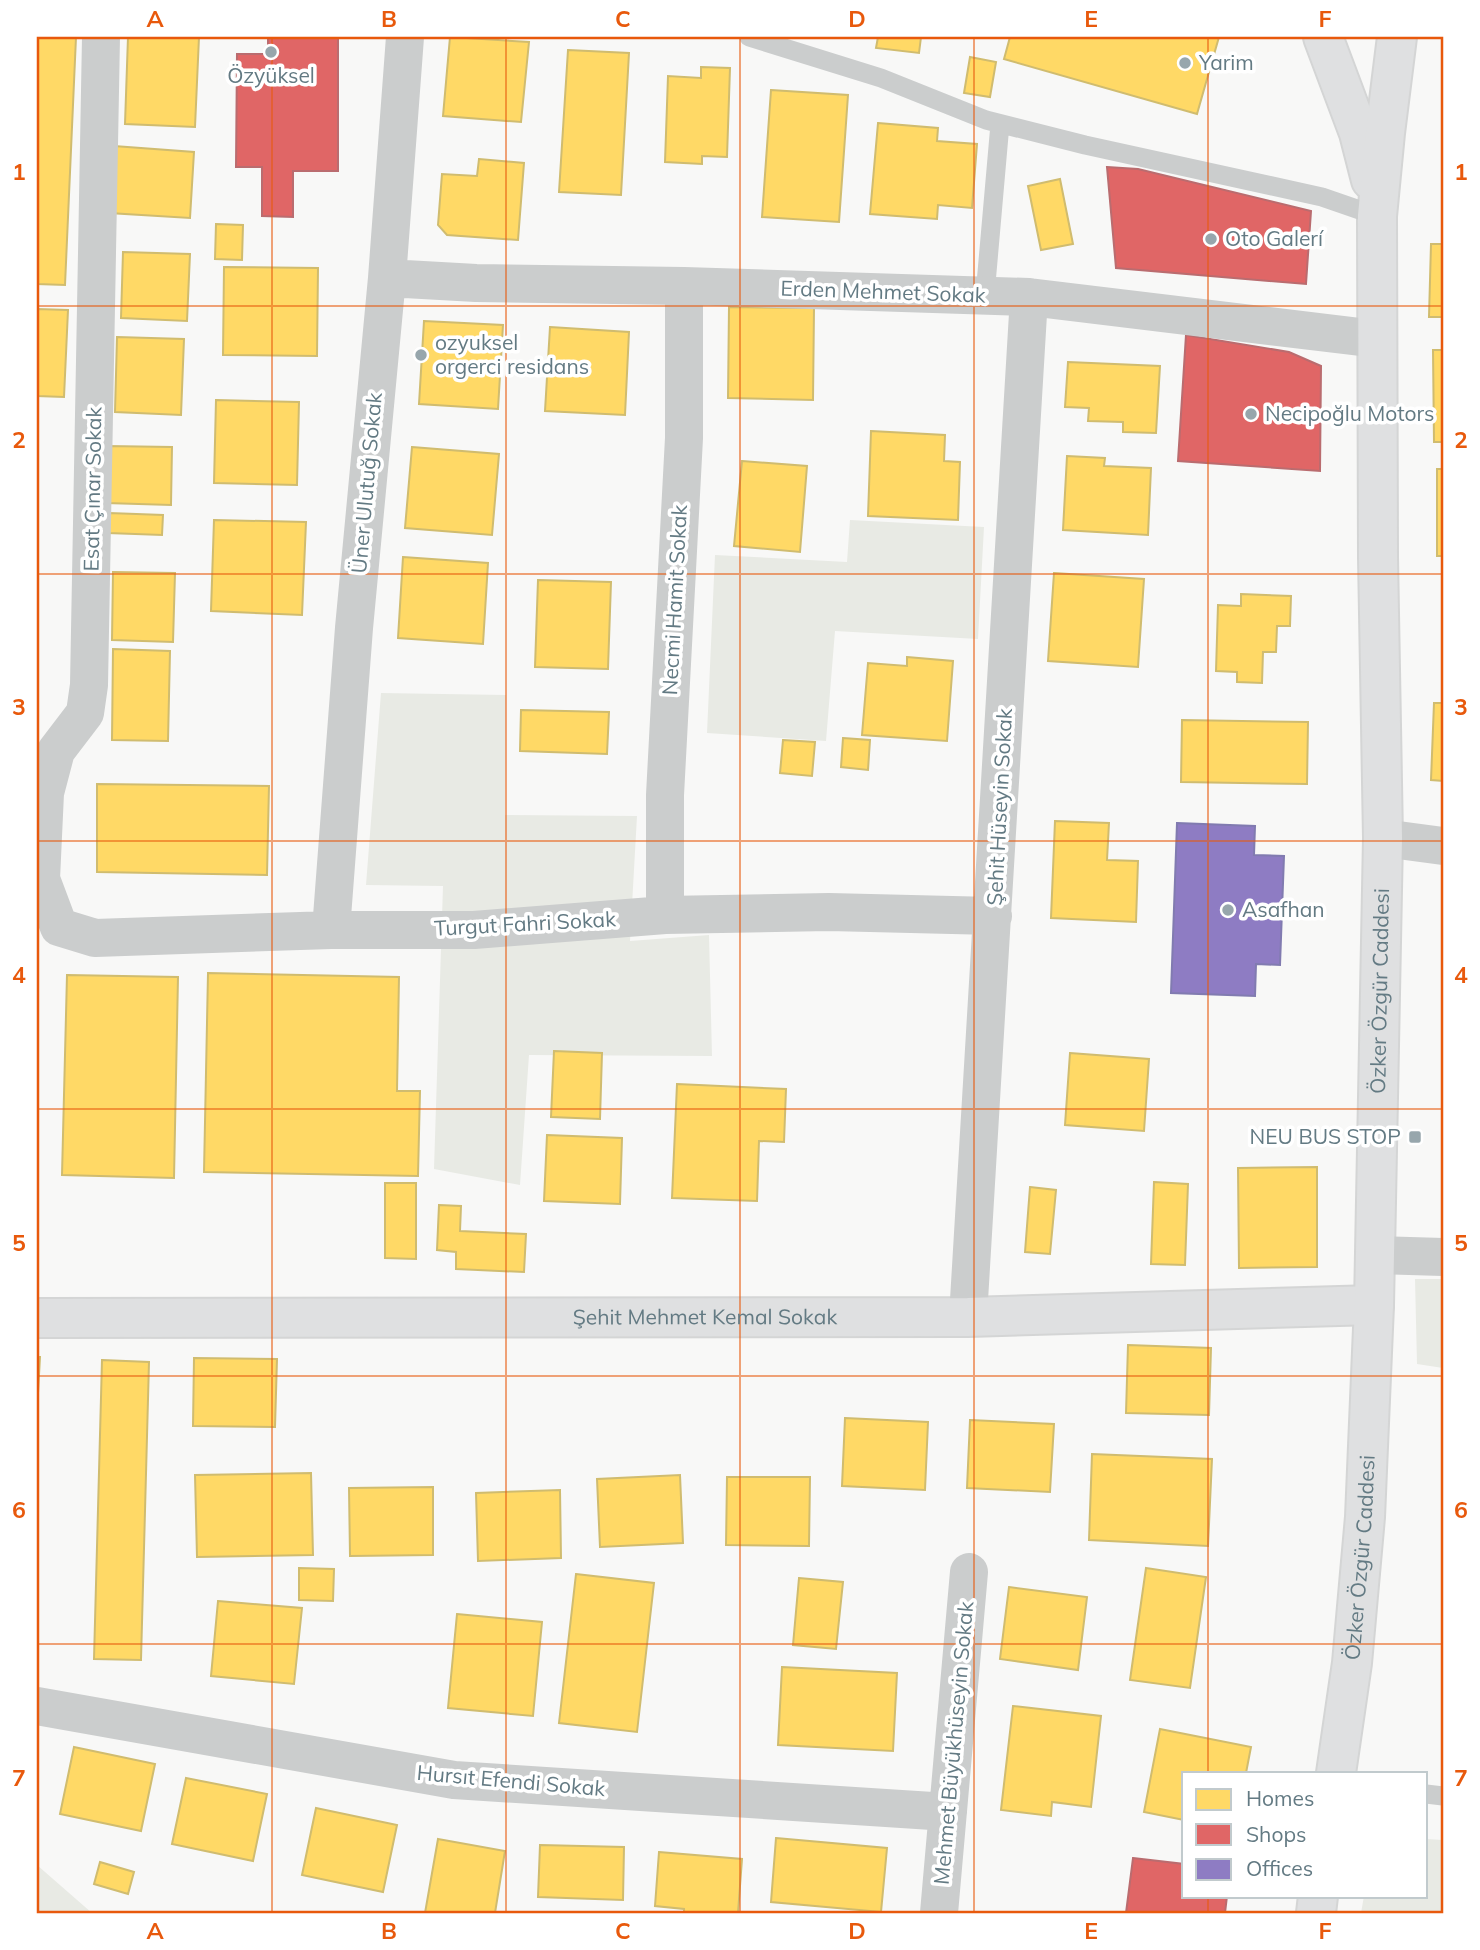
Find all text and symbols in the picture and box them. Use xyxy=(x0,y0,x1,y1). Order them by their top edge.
text: A xyxy=(146,4,164,33)
text: B xyxy=(381,4,397,33)
text: C xyxy=(615,4,631,33)
text: D xyxy=(848,4,866,33)
text: E xyxy=(1084,4,1098,33)
text: F xyxy=(1318,4,1332,33)
marker: Özyüksel xyxy=(263,44,279,60)
place label: Yarim xyxy=(1198,49,1254,75)
marker: Yarim xyxy=(1177,55,1193,71)
place label: Özyüksel xyxy=(227,62,315,88)
text: 1 xyxy=(12,157,26,186)
text: 1 xyxy=(1454,157,1468,186)
place label: Oto Galerí xyxy=(1225,225,1324,251)
marker: Oto Galerí xyxy=(1203,231,1219,247)
street label: Erden Mehmet Sokak xyxy=(780,274,986,308)
place label: ozyuksel orgerci residans xyxy=(435,329,589,379)
marker: ozyuksel orgerci residans xyxy=(413,347,429,363)
street label: Üner Ulutuğ Sokak xyxy=(345,391,387,574)
place label: Necipoğlu Motors xyxy=(1265,400,1434,426)
street label: Esat Çınar Sokak xyxy=(78,406,106,572)
marker: Necipoğlu Motors xyxy=(1243,406,1259,422)
text: 2 xyxy=(12,425,26,454)
text: 2 xyxy=(1454,425,1468,454)
street label: Necmi Hamit Sokak xyxy=(656,504,692,696)
text: 3 xyxy=(12,692,26,721)
text: 3 xyxy=(1454,692,1468,721)
street label: Şehit Hüseyin Sokak xyxy=(981,707,1017,906)
street label: Özker Özgür Caddesi xyxy=(1364,888,1394,1094)
place label: Asafhan xyxy=(1242,896,1325,922)
marker: Asafhan xyxy=(1220,902,1236,918)
street label: Turgut Fahri Sokak xyxy=(433,905,617,941)
text: 4 xyxy=(12,960,26,989)
text: 4 xyxy=(1454,960,1468,989)
place label: NEU BUS STOP xyxy=(1250,1123,1401,1149)
marker: NEU BUS STOP xyxy=(1407,1129,1423,1145)
text: 5 xyxy=(12,1228,26,1257)
text: 5 xyxy=(1454,1228,1468,1257)
street label: Şehit Mehmet Kemal Sokak xyxy=(573,1303,837,1329)
street label: Özker Özgür Caddesi xyxy=(1338,1454,1380,1661)
text: 6 xyxy=(12,1495,26,1524)
text: 6 xyxy=(1454,1495,1468,1524)
street label: Mehmet Büyükhüseyin Sokak xyxy=(928,1600,978,1886)
street label: Hursıt Efendi Sokak xyxy=(416,1759,607,1801)
text: 7 xyxy=(12,1763,26,1792)
text: 7 xyxy=(1454,1763,1468,1792)
legend xyxy=(1182,1772,1428,1898)
text: Homes xyxy=(1246,1785,1314,1811)
text: Shops xyxy=(1246,1821,1306,1847)
text: Offices xyxy=(1246,1855,1313,1881)
text: A xyxy=(146,1916,164,1945)
text: B xyxy=(381,1916,397,1945)
text: C xyxy=(615,1916,631,1945)
text: D xyxy=(848,1916,866,1945)
text: E xyxy=(1084,1916,1098,1945)
text: F xyxy=(1318,1916,1332,1945)

